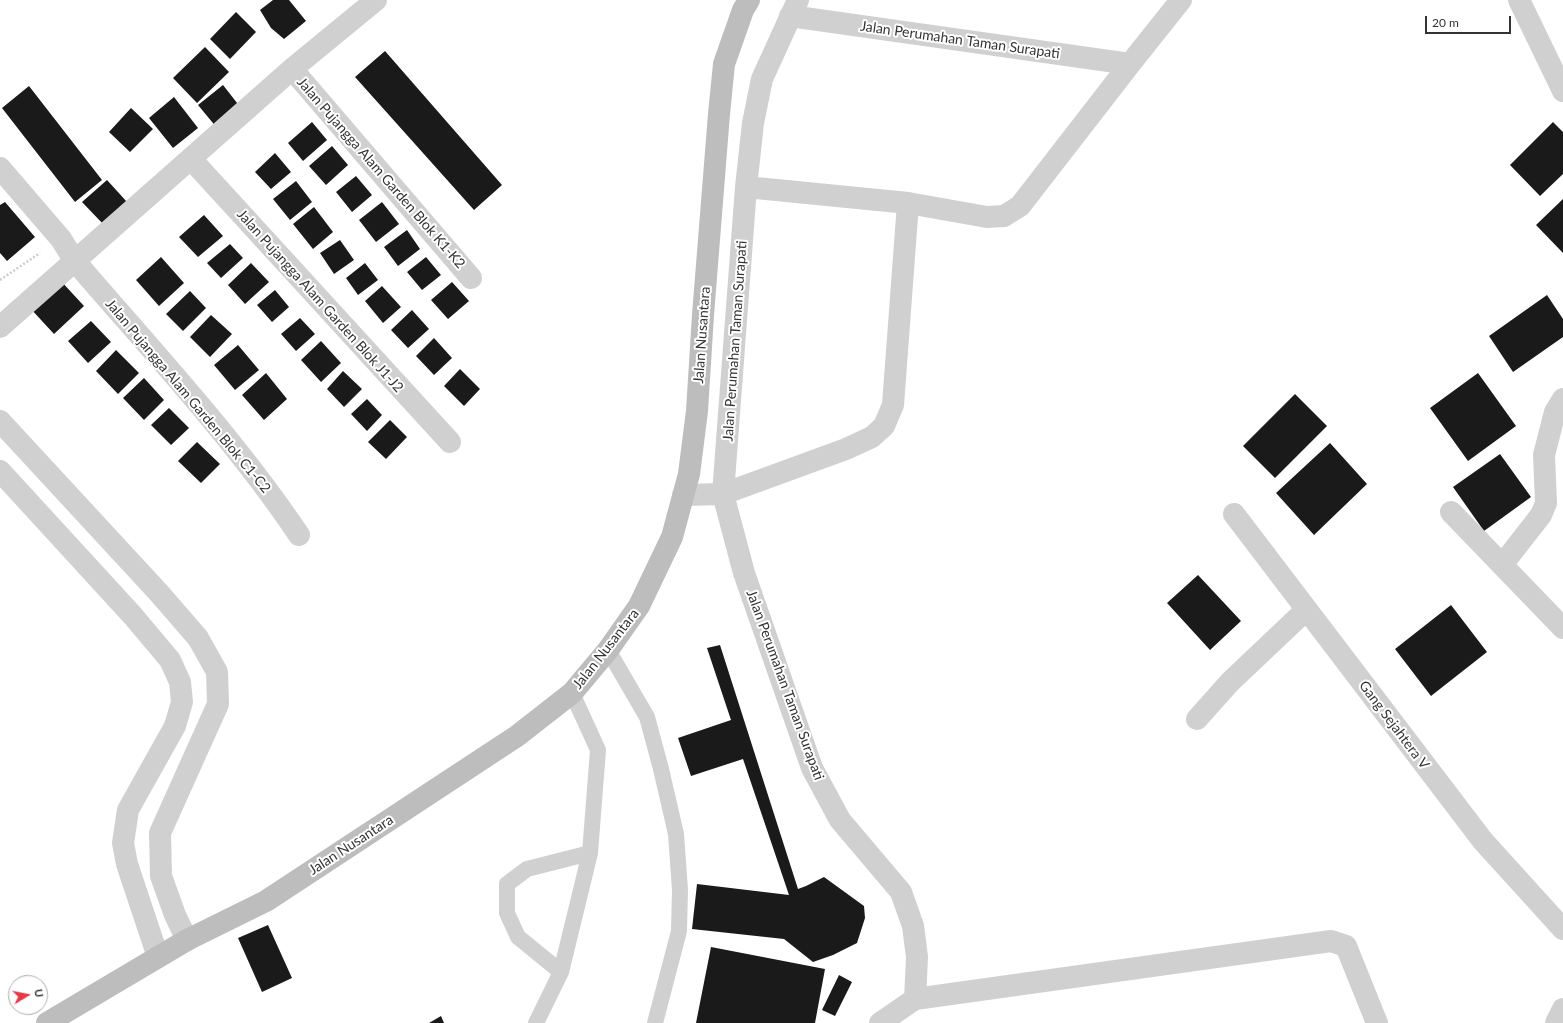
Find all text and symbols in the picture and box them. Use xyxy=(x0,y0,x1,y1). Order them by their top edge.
scale bar xyxy=(1427,8,1513,34)
text: 20 m xyxy=(1432,15,1459,30)
street label: Jalan Perumahan Taman Surapati xyxy=(859,18,1061,62)
street label: Jalan Pujangga Alam Garden Blok K1-K2 xyxy=(293,74,469,272)
street label: Jalan Pujangga Alam Garden Blok J1-J2 xyxy=(233,206,407,396)
street label: Jalan Perumahan Taman Surapati xyxy=(720,240,750,442)
street label: Jalan Nusantara xyxy=(690,286,714,384)
street label: Jalan Pujangga Alam Garden Blok C1-C2 xyxy=(102,296,274,496)
street label: Jalan Perumahan Taman Surapati xyxy=(743,588,827,782)
street label: Jalan Nusantara xyxy=(569,606,643,692)
street label: Gang Sejahtera V xyxy=(1355,678,1433,772)
street label: Jalan Nusantara xyxy=(306,811,396,879)
north arrow xyxy=(8,975,48,1015)
text: U xyxy=(32,988,46,998)

